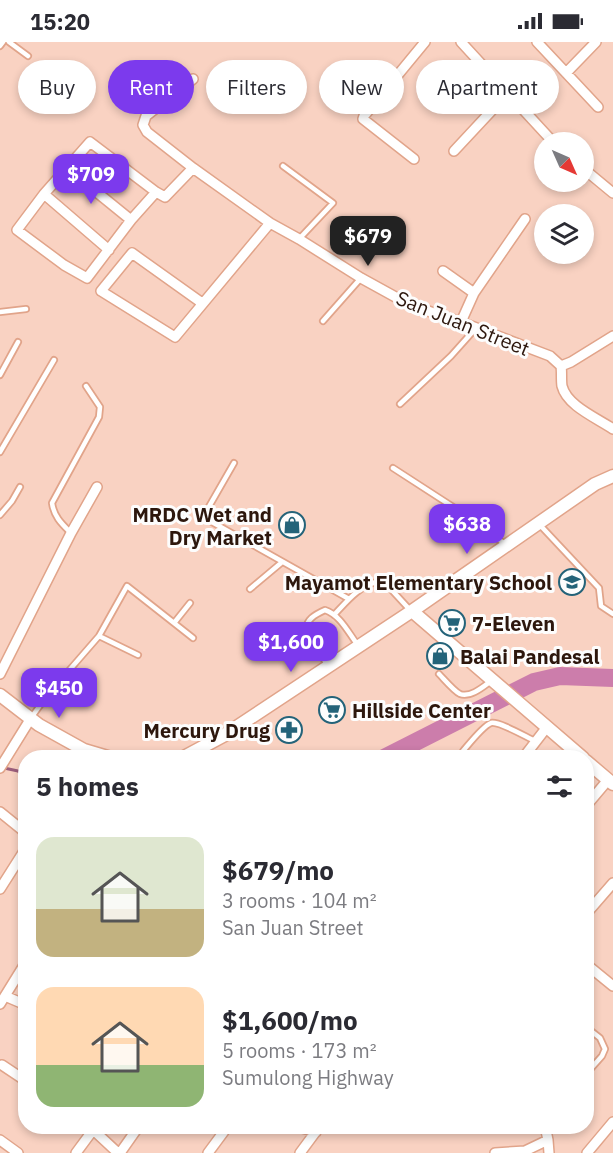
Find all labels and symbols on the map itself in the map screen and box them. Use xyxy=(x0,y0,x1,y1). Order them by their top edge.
north arrow xyxy=(534,132,594,192)
pin: $709 xyxy=(55,154,127,205)
pin: $679 xyxy=(332,216,404,267)
street label: San Juan Street xyxy=(392,284,534,362)
place label: MRDC Wet and Dry Market xyxy=(132,501,272,551)
pin: $638 xyxy=(431,504,503,555)
shop icon: MRDC Wet and Dry Market xyxy=(277,510,307,540)
school or university icon: Mayamot Elementary School xyxy=(557,567,587,597)
place label: Mayamot Elementary School xyxy=(285,569,552,596)
supermarket icon: 7-Eleven xyxy=(437,608,467,638)
place label: 7-Eleven xyxy=(472,610,555,637)
pin: $1,600 xyxy=(242,622,340,673)
shop icon: Balai Pandesal xyxy=(425,641,455,671)
place label: Balai Pandesal xyxy=(460,643,600,670)
pin: $450 xyxy=(23,668,95,719)
supermarket icon: Hillside Center xyxy=(317,695,347,725)
place label: Hillside Center xyxy=(352,697,491,724)
pharmacy icon: Mercury Drug xyxy=(274,715,304,745)
place label: Mercury Drug xyxy=(144,717,271,744)

